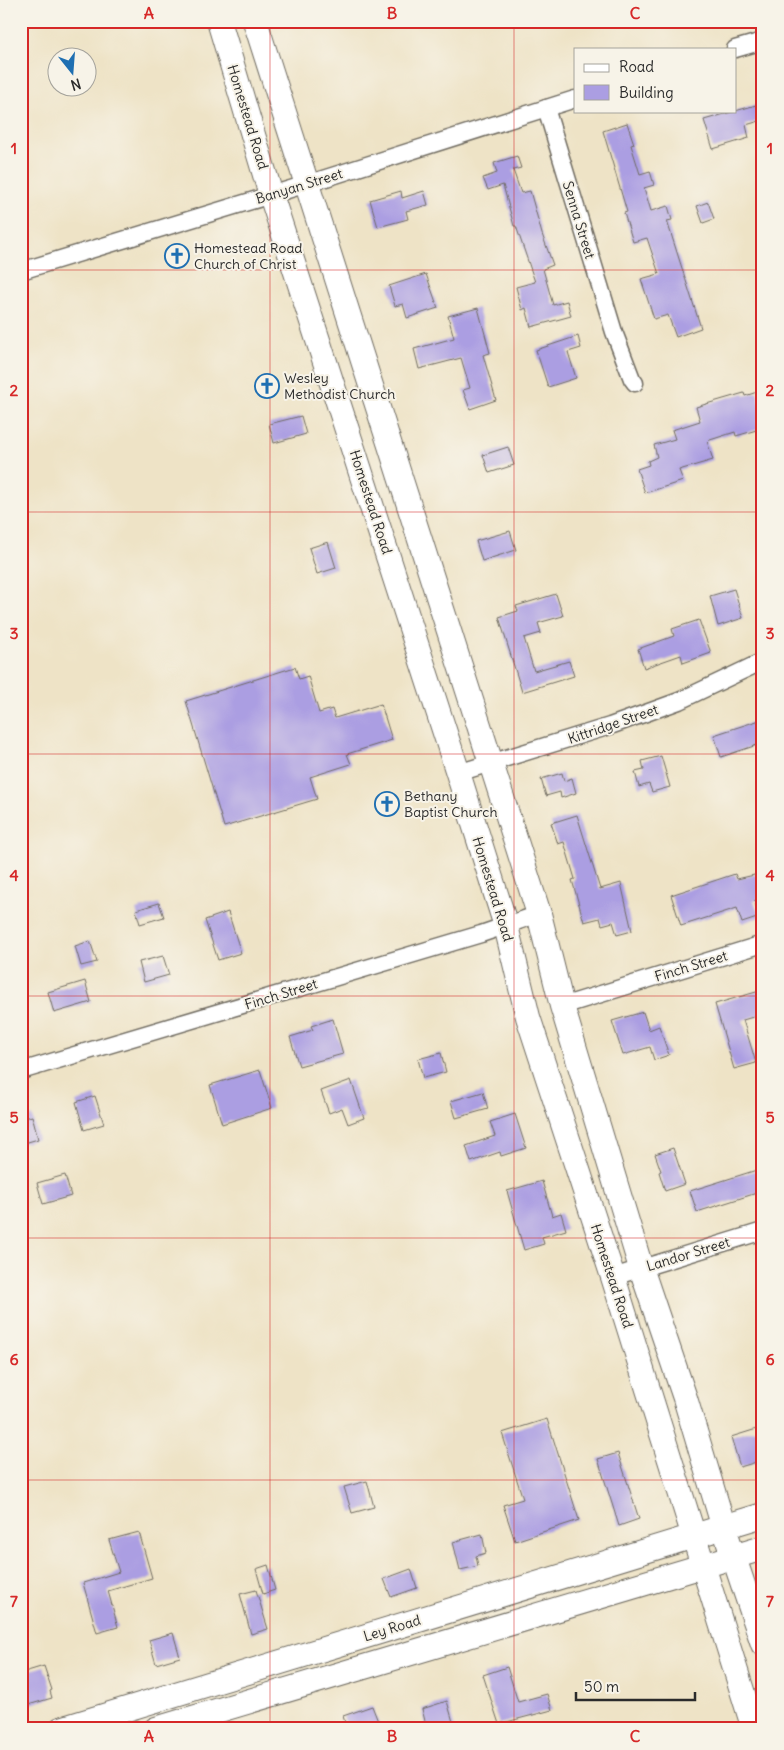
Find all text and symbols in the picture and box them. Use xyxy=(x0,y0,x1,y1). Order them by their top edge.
text: A xyxy=(144,3,154,23)
text: B xyxy=(387,3,398,23)
text: C xyxy=(630,3,641,23)
north arrow xyxy=(48,48,98,98)
legend xyxy=(574,48,736,112)
text: Road xyxy=(619,57,654,76)
street label: Homestead Road xyxy=(224,62,272,172)
text: N xyxy=(69,74,83,94)
text: Building xyxy=(619,83,674,102)
text: 1 xyxy=(11,138,17,158)
text: 1 xyxy=(767,138,773,158)
street label: Banyan Street xyxy=(253,164,345,208)
street label: Senna Street xyxy=(559,179,599,261)
place label: Homestead Road Church of Christ xyxy=(194,239,303,273)
church icon: Homestead Road Church of Christ xyxy=(164,243,190,269)
place label: Wesley Methodist Church xyxy=(284,369,395,403)
church icon: Wesley Methodist Church xyxy=(254,373,280,399)
text: 2 xyxy=(10,380,19,400)
text: 2 xyxy=(766,380,775,400)
street label: Homestead Road xyxy=(346,448,396,556)
text: 3 xyxy=(9,623,19,643)
text: 3 xyxy=(765,623,775,643)
street label: Kittridge Street xyxy=(565,700,661,748)
place label: Bethany Baptist Church xyxy=(404,787,498,821)
church icon: Bethany Baptist Church xyxy=(374,791,400,817)
street label: Homestead Road xyxy=(469,834,517,944)
text: 4 xyxy=(9,865,19,885)
text: 4 xyxy=(765,865,775,885)
street label: Finch Street xyxy=(652,946,730,986)
street label: Finch Street xyxy=(242,974,320,1014)
text: 5 xyxy=(9,1107,19,1127)
text: 5 xyxy=(765,1107,775,1127)
street label: Homestead Road xyxy=(587,1222,637,1330)
street label: Landor Street xyxy=(644,1233,732,1275)
text: 6 xyxy=(9,1349,19,1369)
text: 6 xyxy=(765,1349,775,1369)
text: 7 xyxy=(10,1591,18,1611)
text: 7 xyxy=(766,1591,774,1611)
street label: Ley Road xyxy=(361,1611,423,1645)
scale bar xyxy=(576,1670,695,1702)
text: 50 m xyxy=(584,1677,619,1696)
text: A xyxy=(144,1726,154,1746)
text: B xyxy=(387,1726,398,1746)
text: C xyxy=(630,1726,641,1746)

